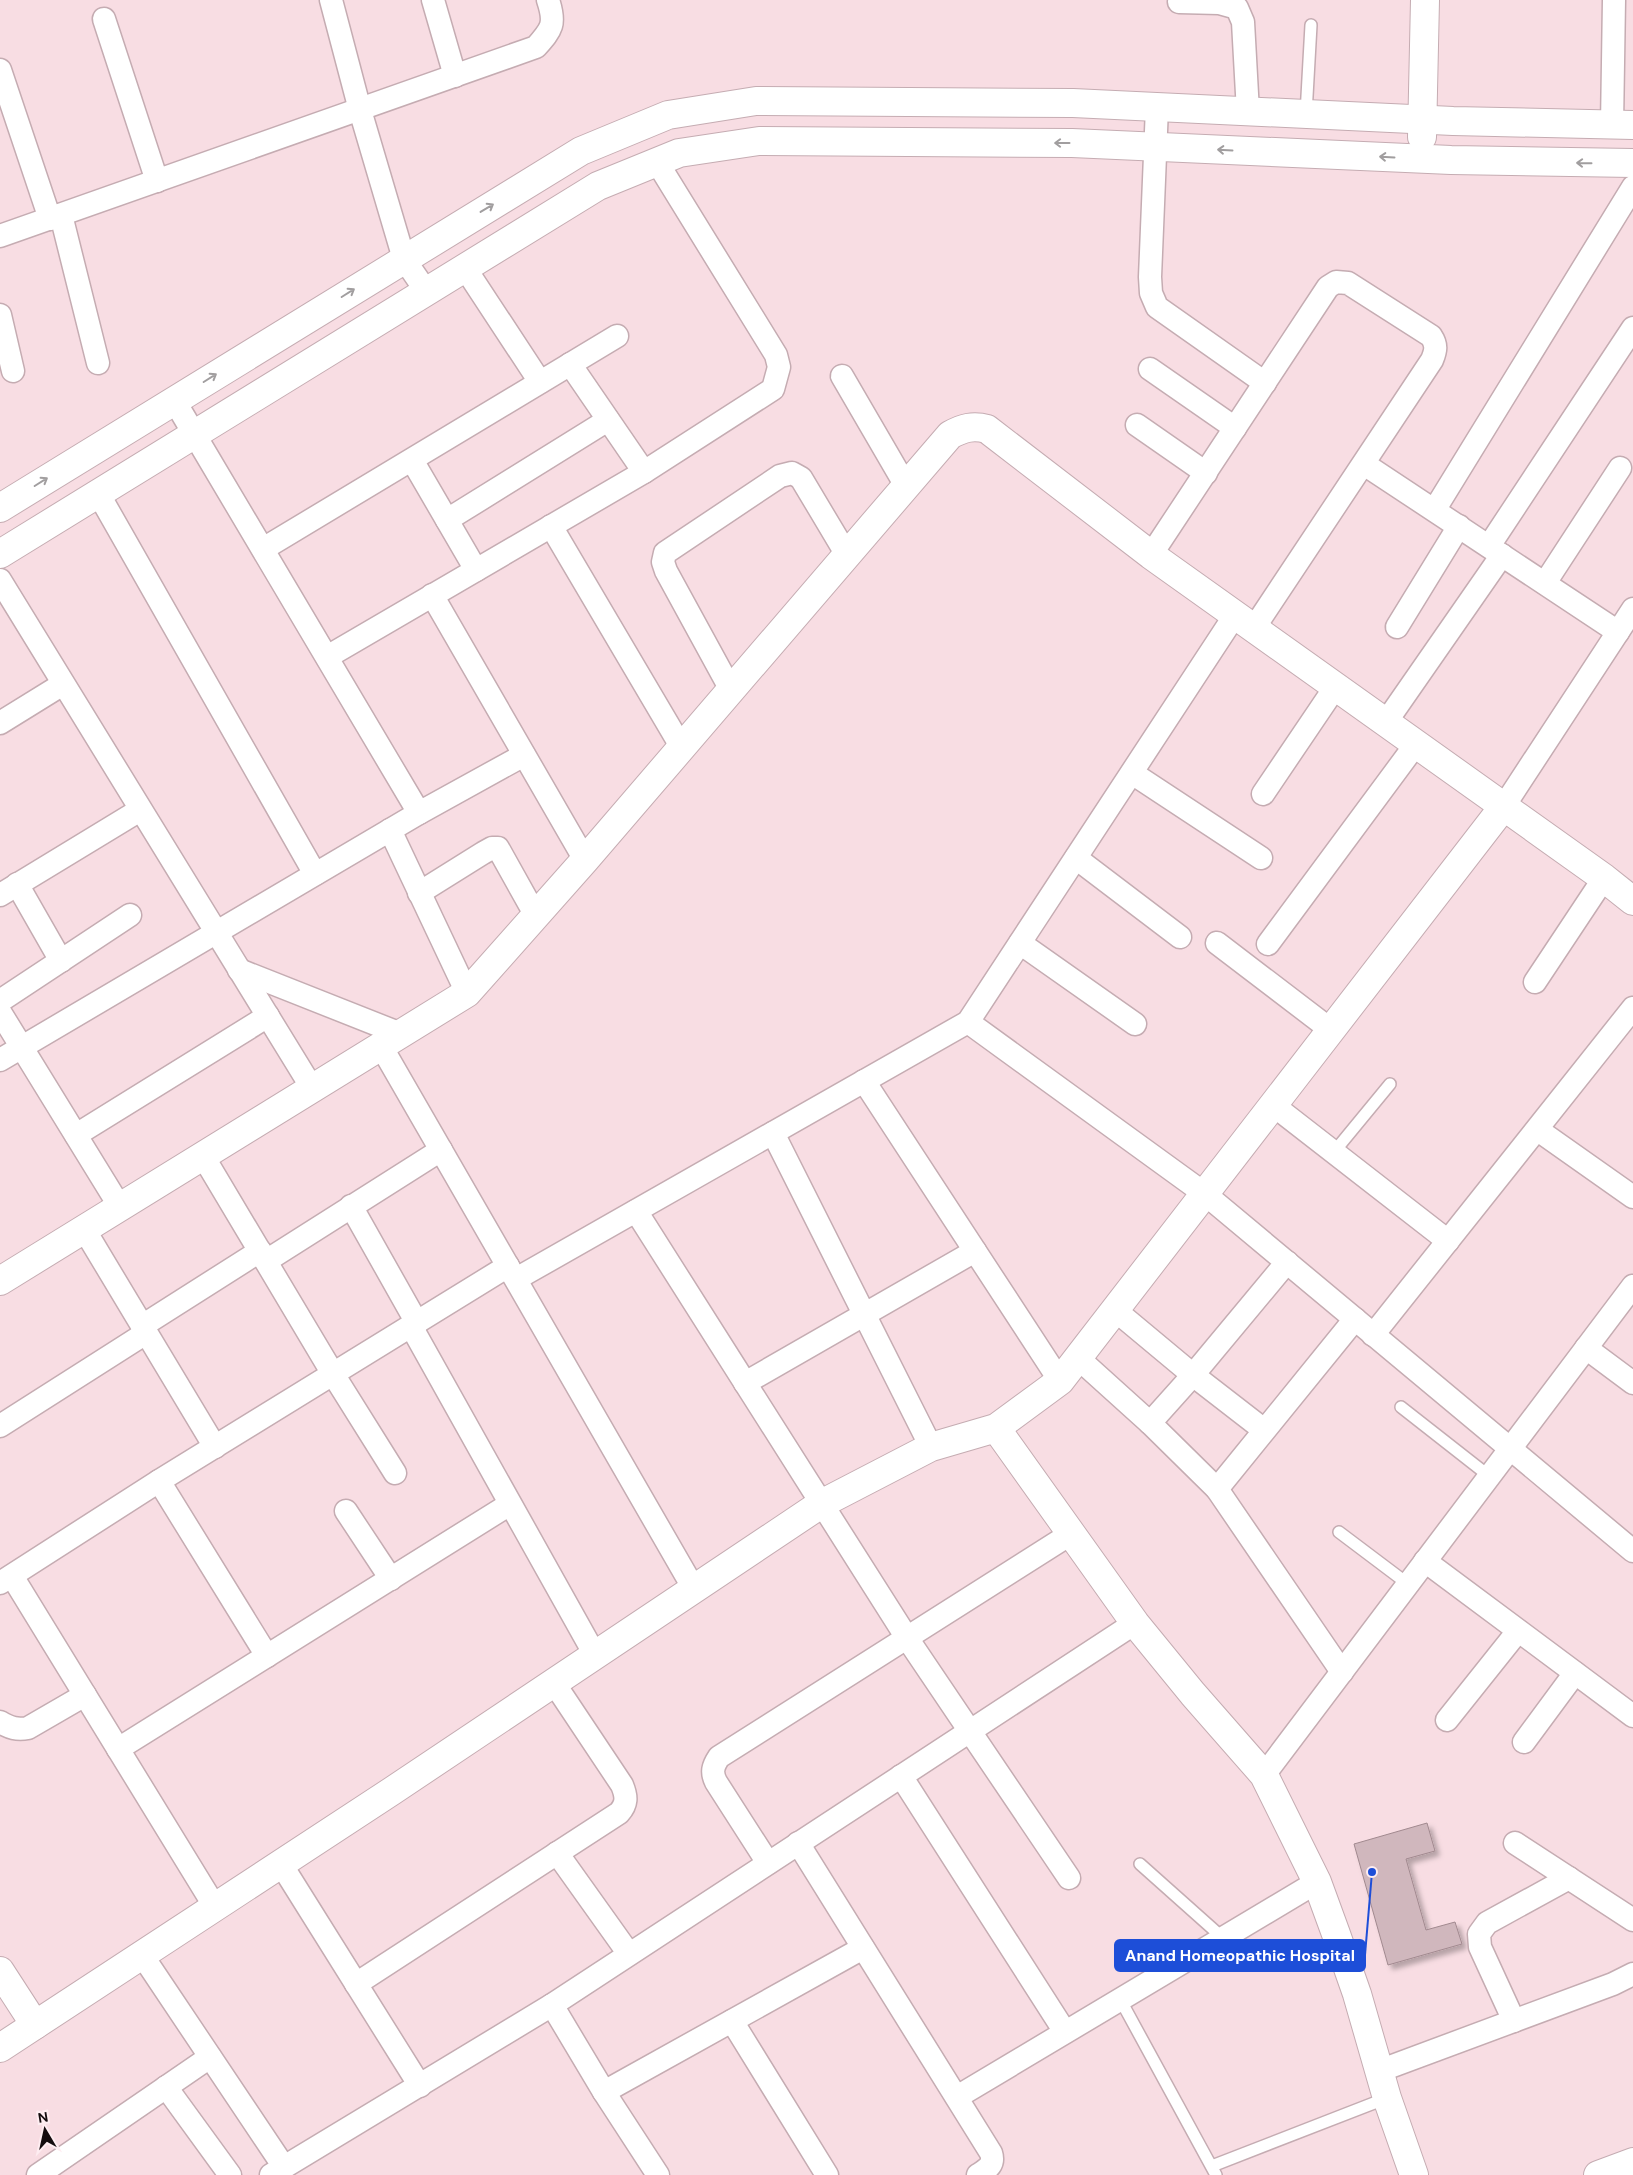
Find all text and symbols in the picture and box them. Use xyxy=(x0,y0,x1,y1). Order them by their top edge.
one-way arrow xyxy=(1054,138,1070,148)
one-way arrow xyxy=(1217,145,1233,154)
one-way arrow xyxy=(1379,153,1395,162)
one-way arrow xyxy=(1577,158,1593,167)
one-way arrow xyxy=(479,203,493,213)
one-way arrow xyxy=(340,288,354,298)
one-way arrow xyxy=(202,373,216,383)
one-way arrow xyxy=(34,477,48,487)
callout: Anand Homeopathic Hospital xyxy=(1115,1940,1365,1971)
text: Anand Homeopathic Hospital xyxy=(1125,1945,1355,1966)
north arrow xyxy=(20,2105,70,2155)
text: N xyxy=(37,2107,49,2127)

